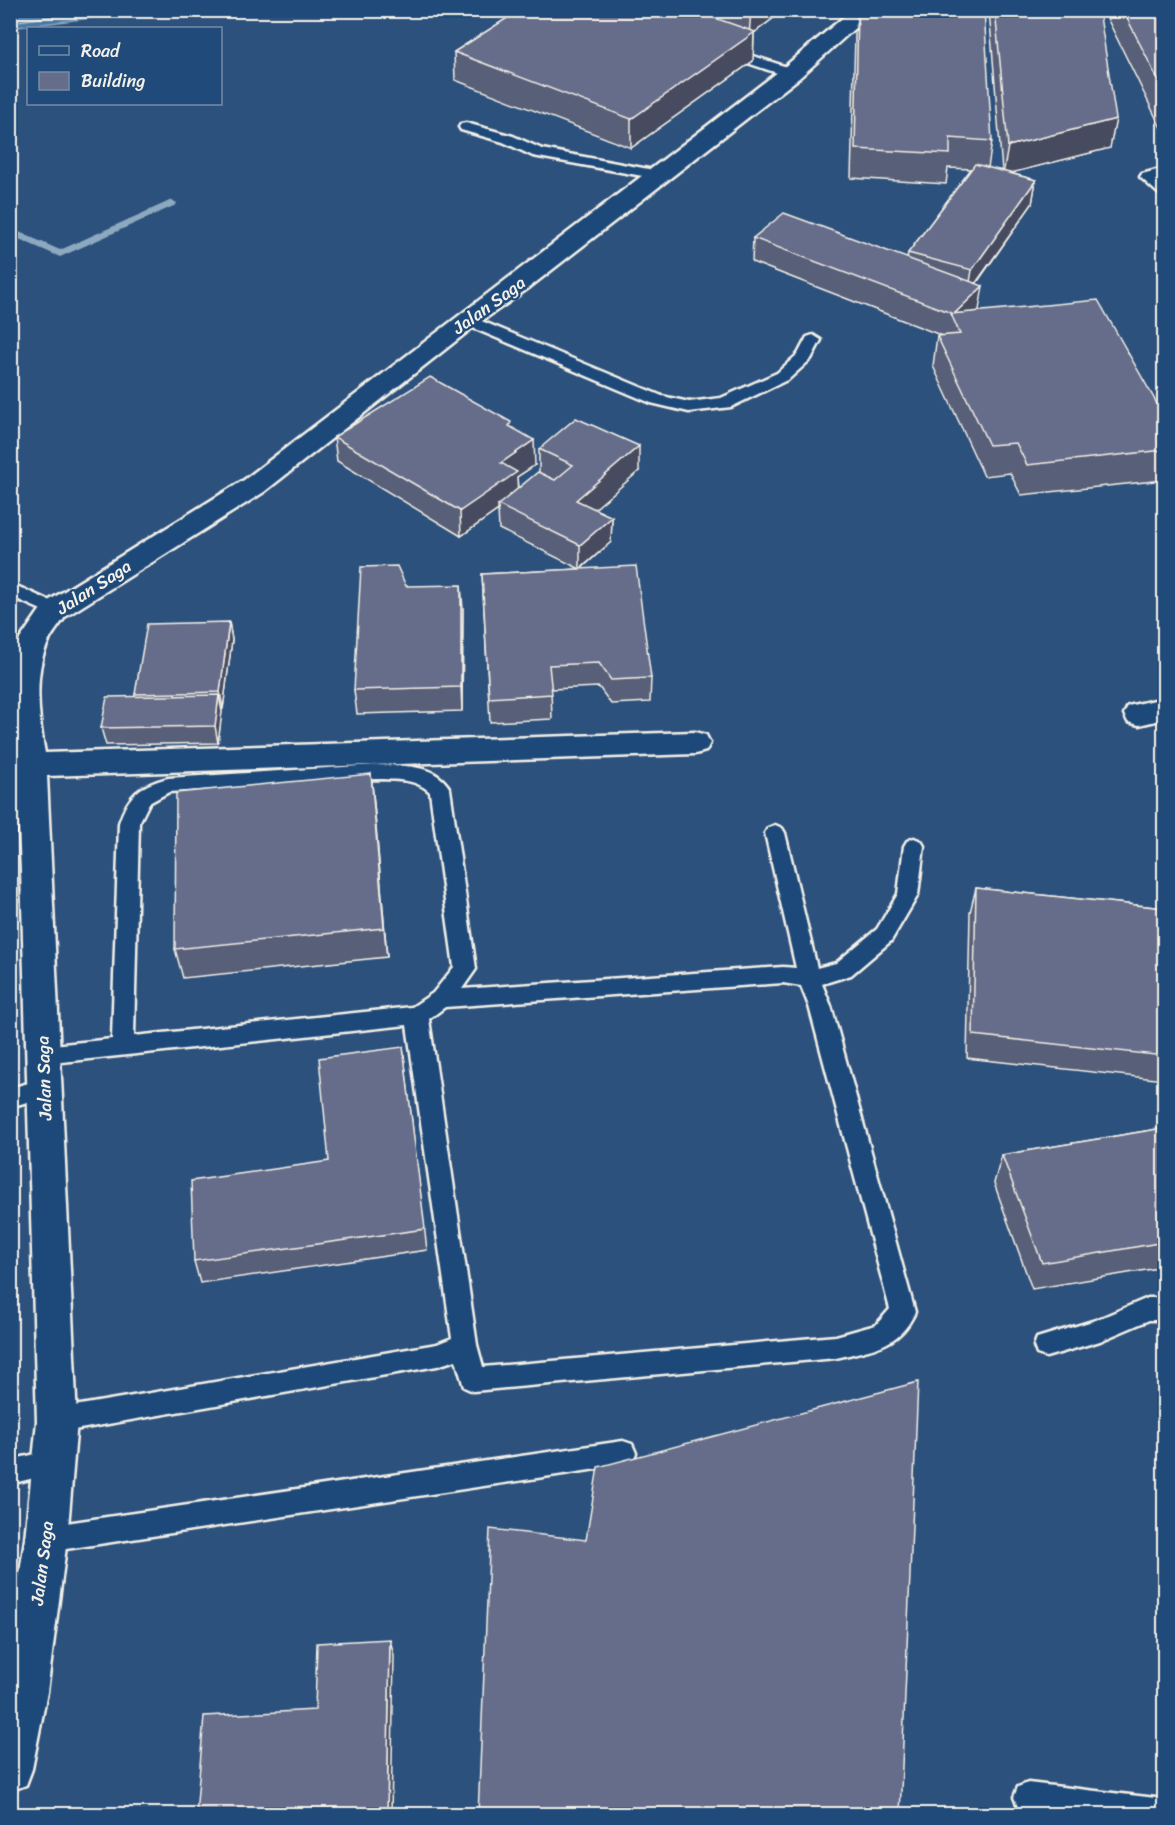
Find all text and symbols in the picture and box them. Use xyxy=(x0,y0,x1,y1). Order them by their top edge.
legend xyxy=(27,27,222,105)
text: Road xyxy=(81,35,121,67)
text: Building xyxy=(81,65,145,97)
street label: Jalan Saga xyxy=(445,267,533,343)
street label: Jalan Saga xyxy=(49,551,138,624)
street label: Jalan Saga xyxy=(27,1035,61,1122)
street label: Jalan Saga xyxy=(21,1519,63,1608)

